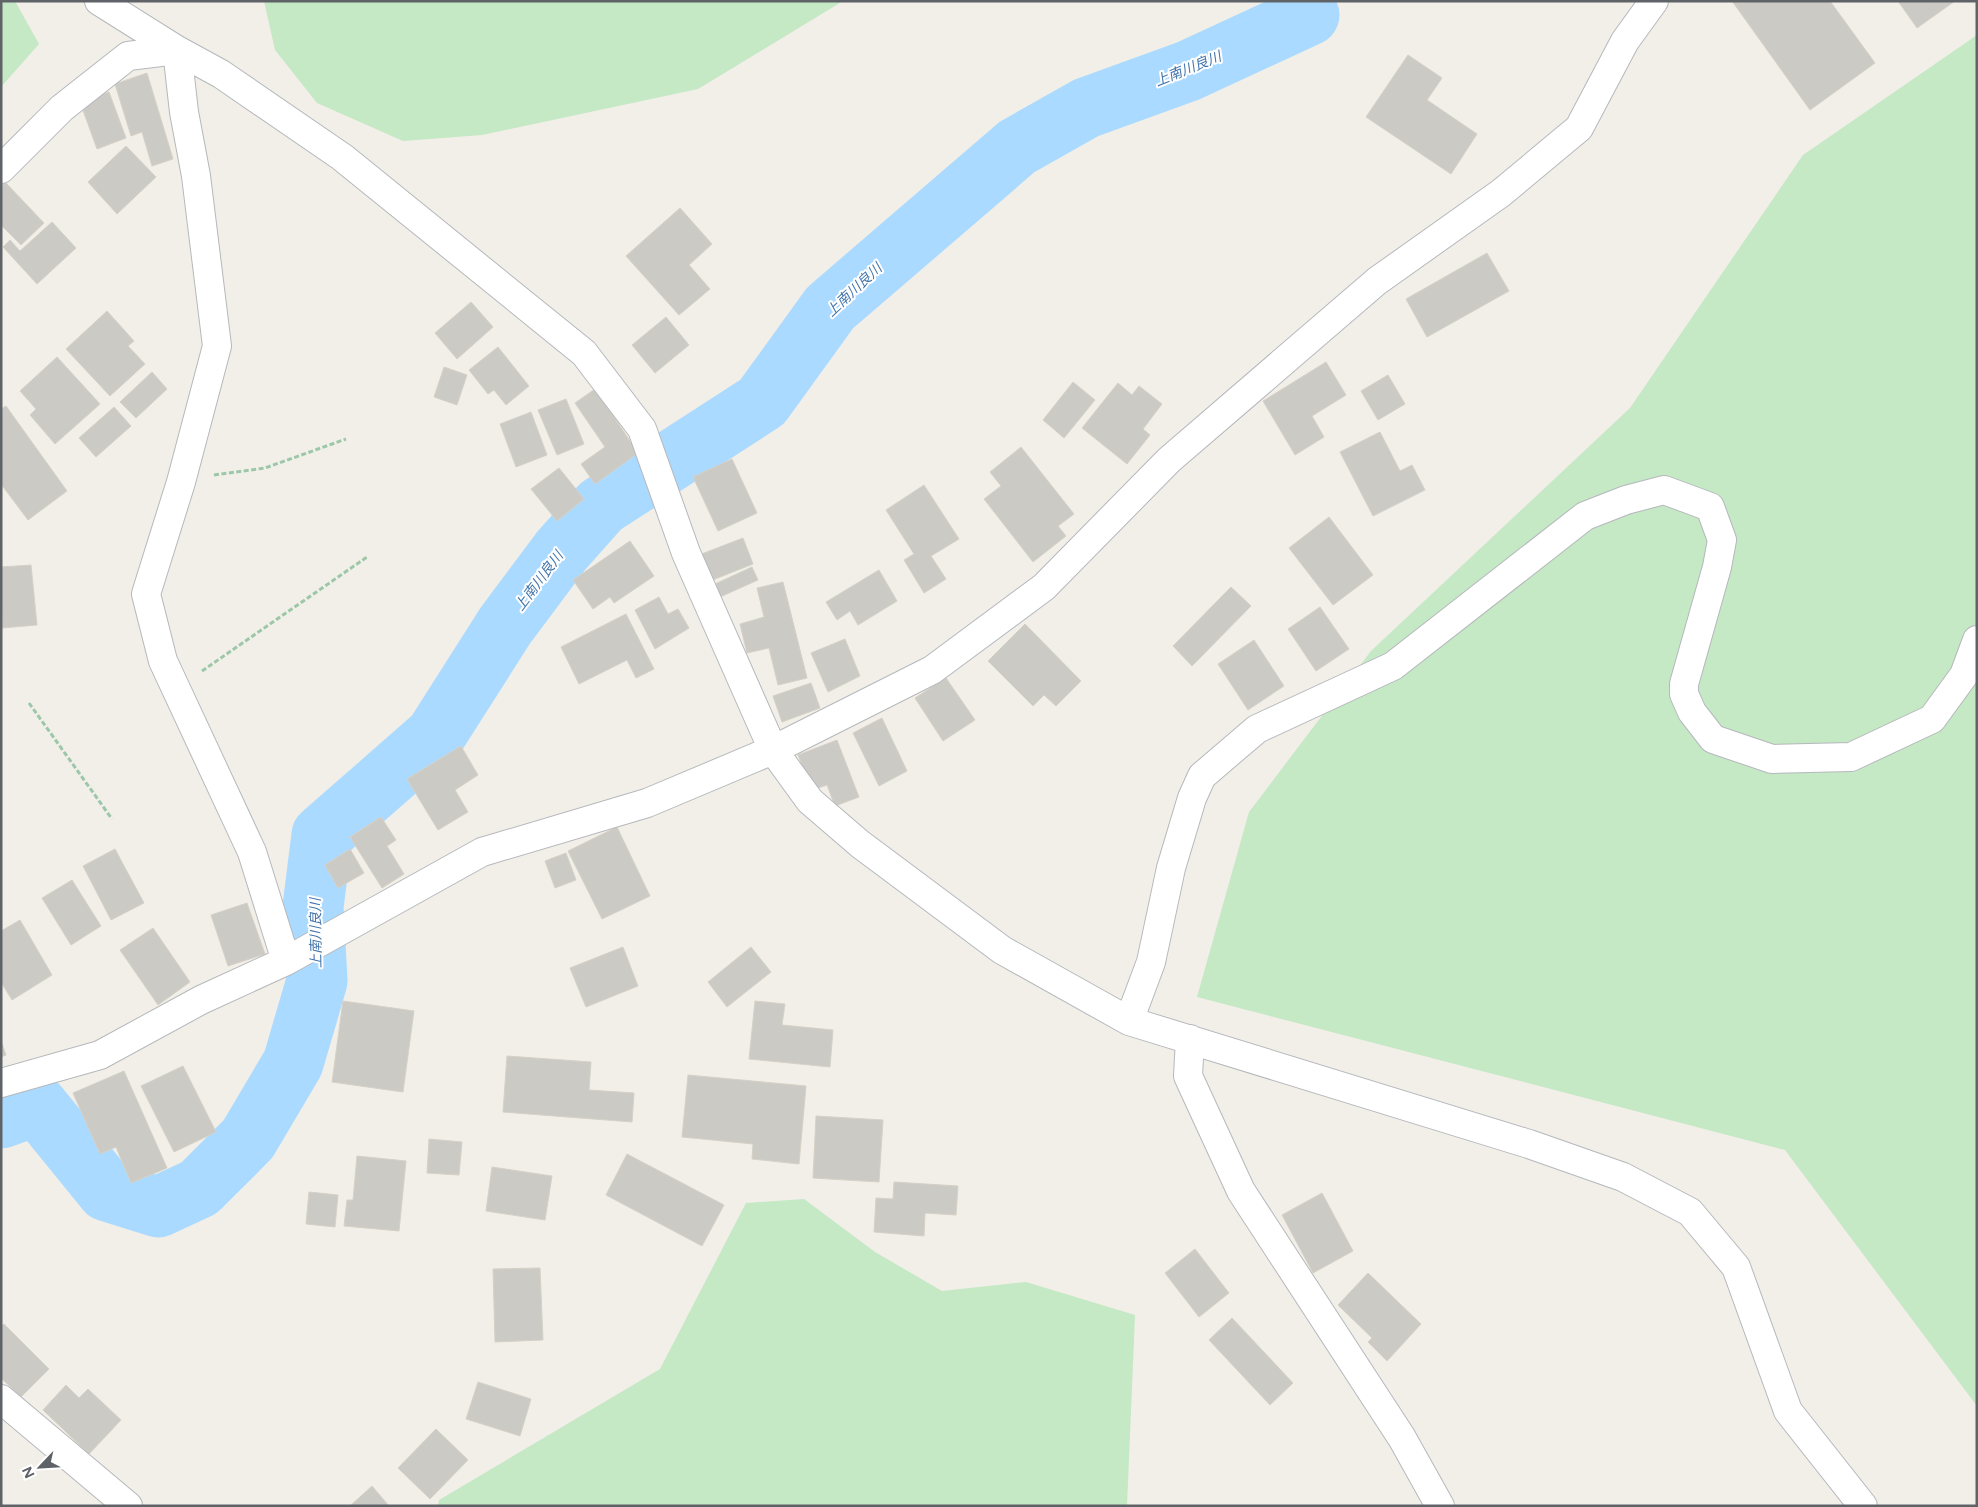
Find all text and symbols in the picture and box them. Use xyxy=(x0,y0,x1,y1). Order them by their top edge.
water label: 上南川良川 xyxy=(1152,47,1225,90)
water label: 上南川良川 xyxy=(823,259,887,320)
water label: 上南川良川 xyxy=(511,546,568,614)
water label: 上南川良川 xyxy=(307,896,325,968)
north arrow xyxy=(15,1442,65,1492)
text: N xyxy=(19,1464,39,1481)

